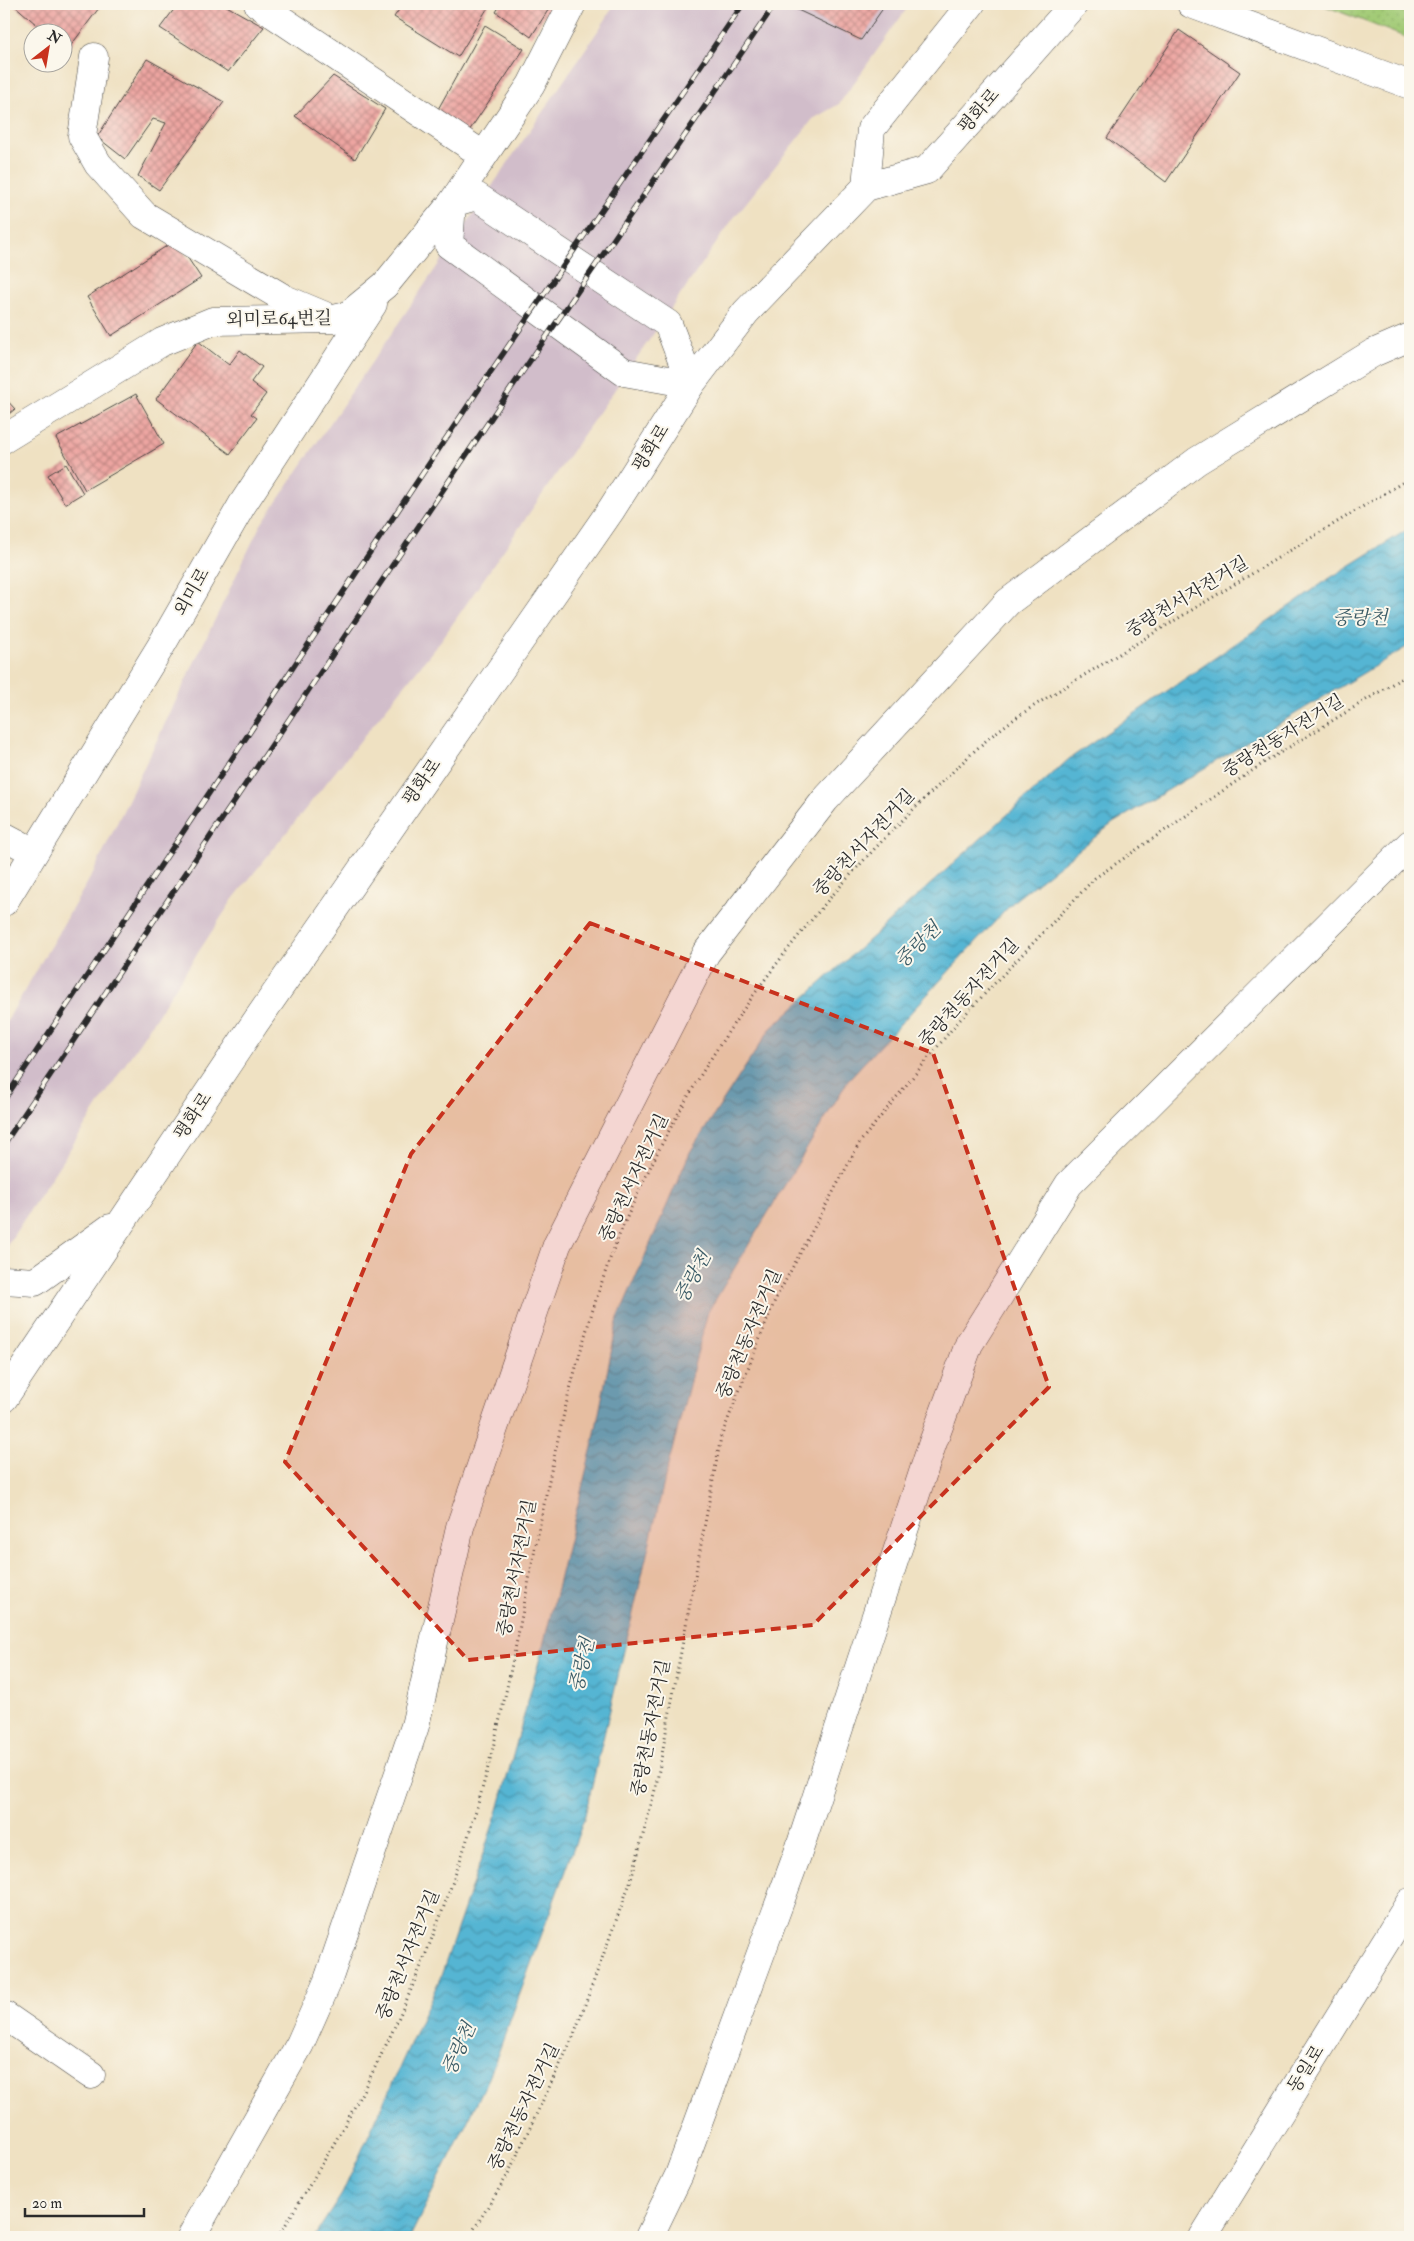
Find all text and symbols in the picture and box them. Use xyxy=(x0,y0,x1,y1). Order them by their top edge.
north arrow xyxy=(22,22,72,72)
text: N xyxy=(44,26,65,48)
street label: 평화로 xyxy=(953,84,1005,138)
street label: 외미로64번길 xyxy=(226,307,332,331)
street label: 평화로 xyxy=(627,420,675,476)
street label: 중랑천서자전거길 xyxy=(1121,551,1253,643)
street label: 외미로 xyxy=(169,564,215,620)
water label: 중랑천 xyxy=(1332,606,1389,630)
street label: 중랑천동자전거길 xyxy=(1218,689,1348,783)
street label: 평화로 xyxy=(398,754,446,810)
street label: 중랑천서자전거길 xyxy=(808,784,920,902)
water label: 중랑천 xyxy=(890,916,947,973)
street label: 중랑천동자전거길 xyxy=(914,934,1024,1052)
street label: 평화로 xyxy=(169,1088,217,1144)
street label: 중랑천서자전거길 xyxy=(594,1110,674,1246)
water label: 중랑천 xyxy=(669,1246,717,1307)
street label: 중랑천동자전거길 xyxy=(711,1265,787,1403)
street label: 중랑천서자전거길 xyxy=(492,1498,542,1638)
water label: 중랑천 xyxy=(564,1634,600,1695)
street label: 중랑천동자전거길 xyxy=(626,1658,676,1798)
street label: 중랑천서자전거길 xyxy=(371,1886,445,2024)
water label: 중랑천 xyxy=(437,2017,482,2079)
street label: 중랑천동자전거길 xyxy=(483,2039,565,2175)
street label: 동일로 xyxy=(1282,2041,1330,2097)
scale bar xyxy=(25,2186,144,2218)
text: 20 m xyxy=(32,2194,62,2213)

